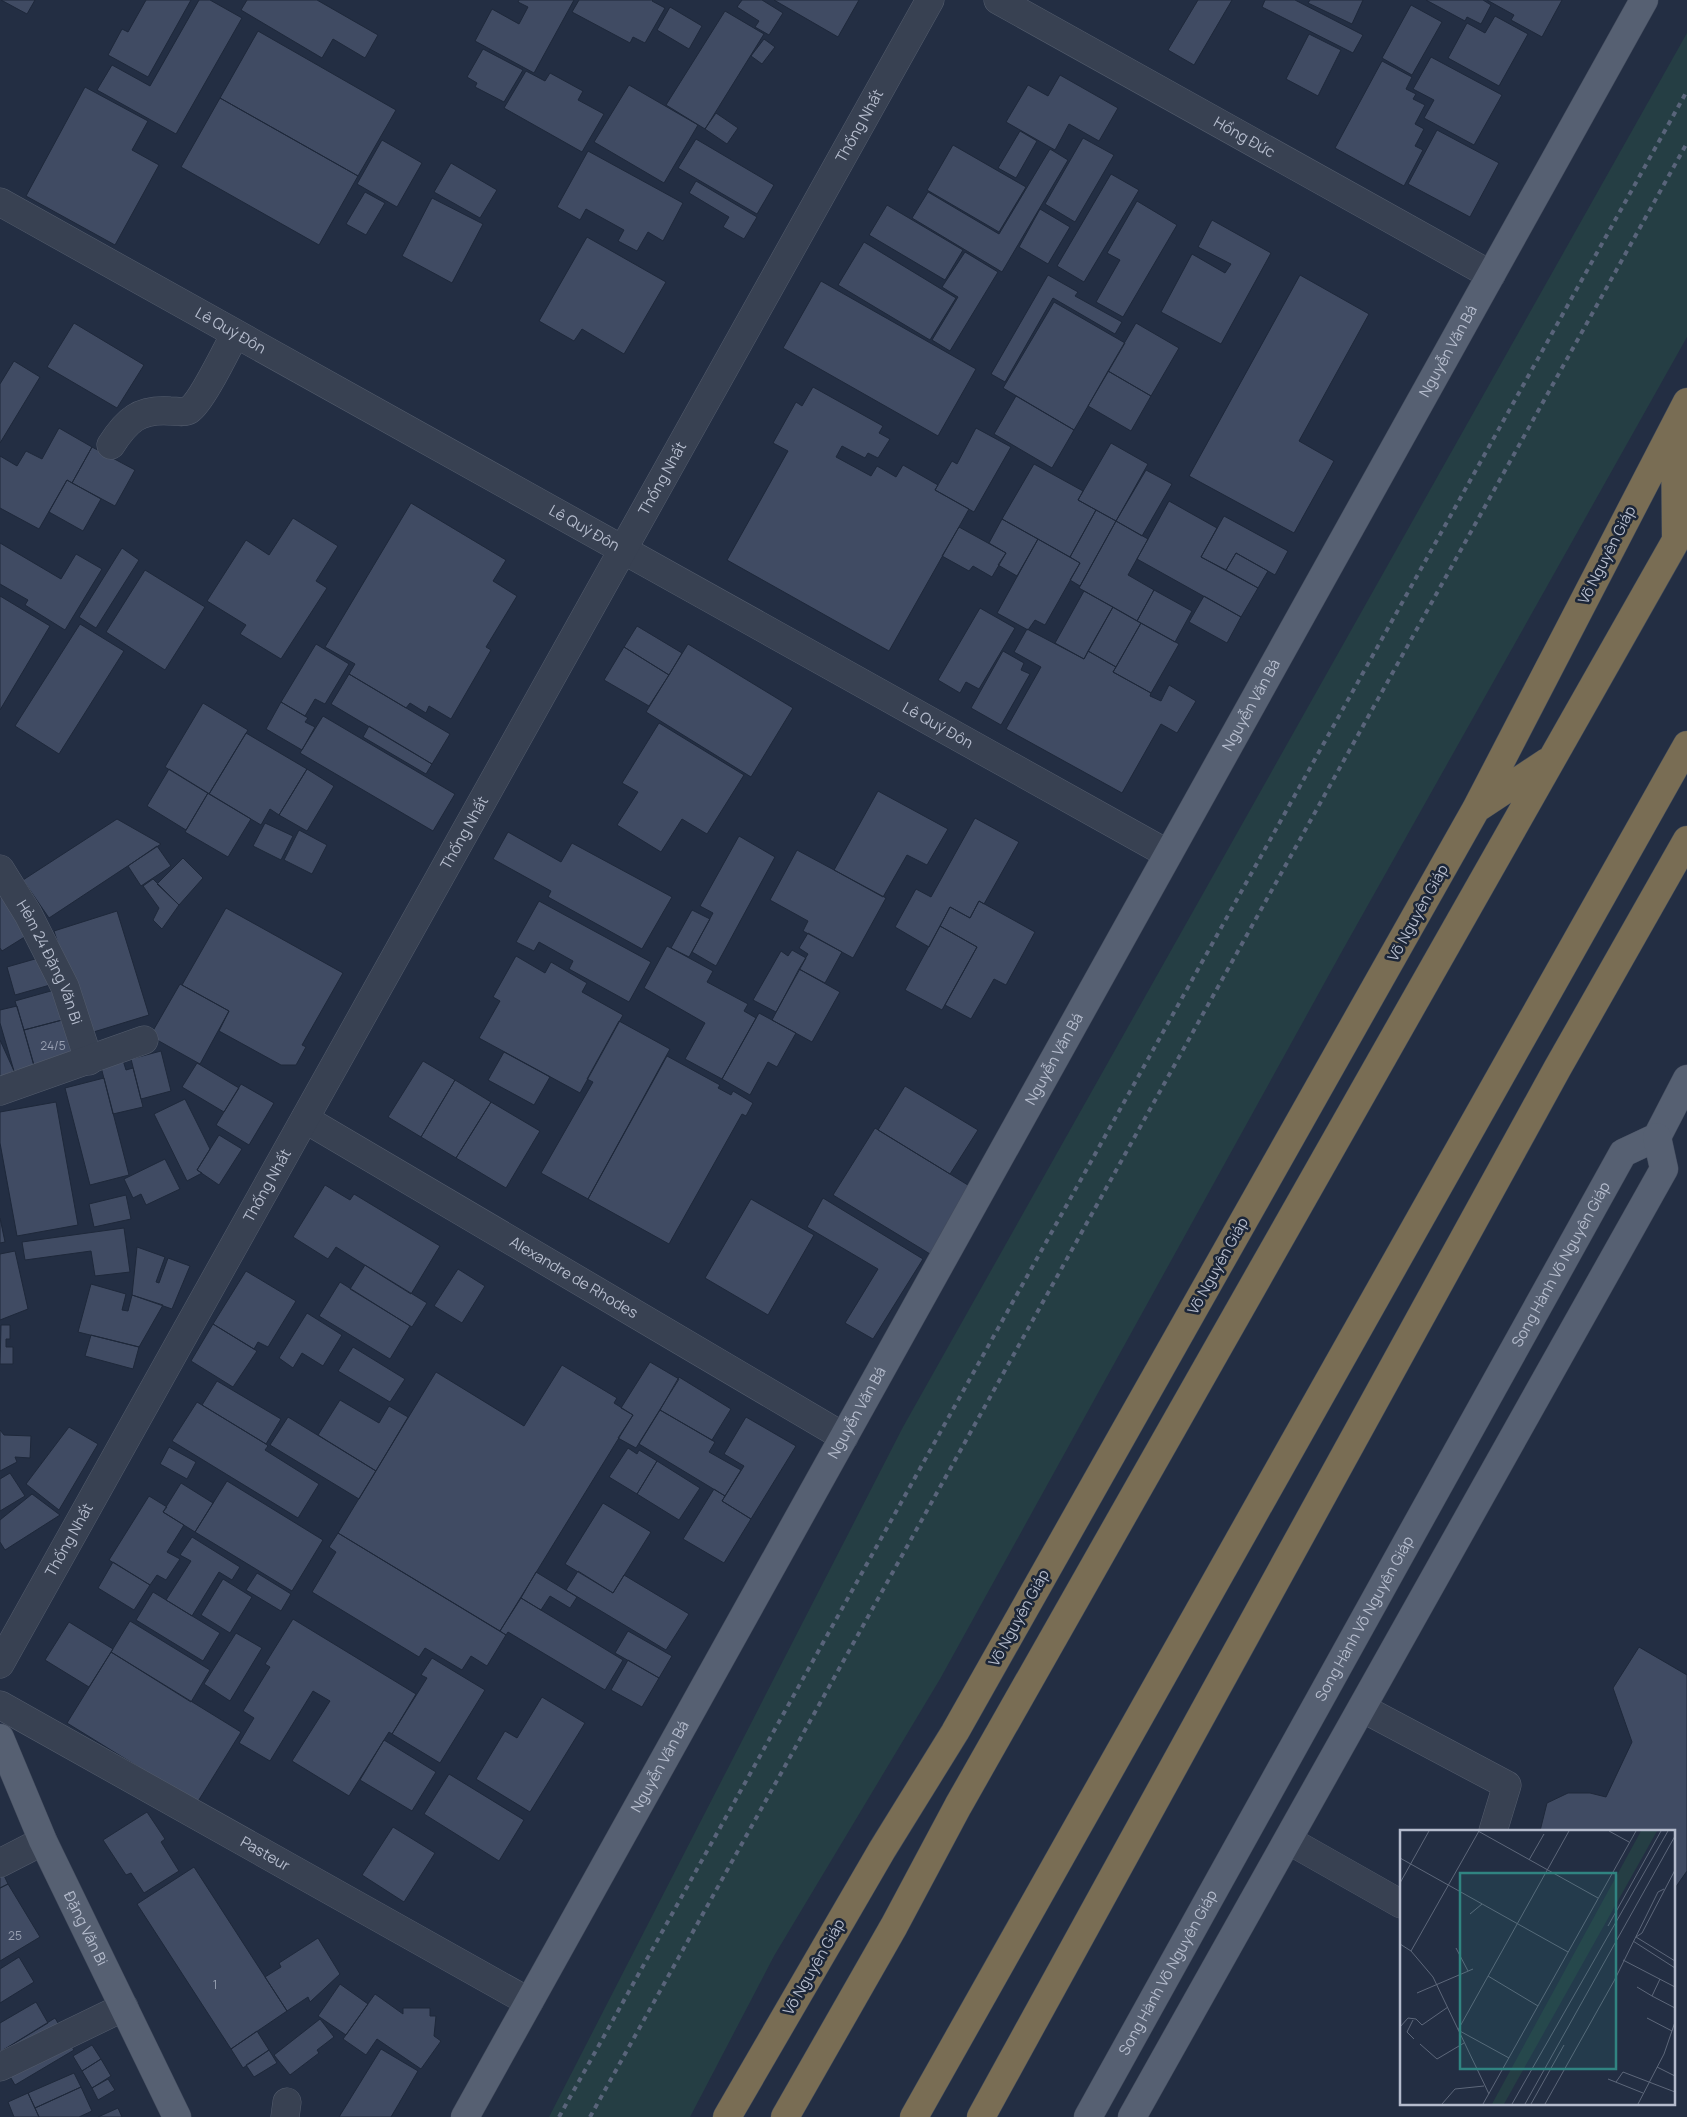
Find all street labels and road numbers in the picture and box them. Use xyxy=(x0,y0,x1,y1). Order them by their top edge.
street label: Thống Nhất xyxy=(830,85,888,166)
street label: Hồng Đức xyxy=(1210,111,1279,162)
street label: Nguyễn Văn Bá xyxy=(1414,301,1482,401)
street label: Lê Quý Đôn xyxy=(192,302,270,358)
street label: Thống Nhất xyxy=(633,438,691,519)
street label: Lê Quý Đôn xyxy=(545,499,624,556)
street label: Võ Nguyên Giáp xyxy=(1573,502,1640,608)
street label: Nguyễn Văn Bá xyxy=(1217,655,1285,755)
street label: Lê Quý Đôn xyxy=(899,697,977,753)
street label: Thống Nhất xyxy=(435,792,493,873)
street label: Võ Nguyên Giáp xyxy=(1382,860,1453,965)
street label: Hẻm 24 Đặng Văn Bi xyxy=(12,896,87,1027)
street label: Nguyễn Văn Bá xyxy=(1020,1009,1088,1109)
street label: Thống Nhất xyxy=(238,1145,296,1226)
street label: Song Hành Võ Nguyên Giáp xyxy=(1506,1178,1615,1351)
street label: Võ Nguyên Giáp xyxy=(1182,1213,1253,1318)
street label: Alexandre de Rhodes xyxy=(506,1231,642,1323)
street label: Nguyễn Văn Bá xyxy=(823,1363,891,1462)
street label: Thống Nhất xyxy=(40,1499,98,1580)
street label: Song Hành Võ Nguyên Giáp xyxy=(1310,1532,1419,1705)
street label: Võ Nguyên Giáp xyxy=(983,1565,1054,1670)
street label: Nguyễn Văn Bá xyxy=(626,1717,694,1816)
street label: Pasteur xyxy=(237,1831,294,1876)
street label: Song Hành Võ Nguyên Giáp xyxy=(1113,1886,1222,2059)
street label: Đặng Văn Bi xyxy=(59,1888,113,1969)
street label: Võ Nguyên Giáp xyxy=(778,1915,850,2019)

